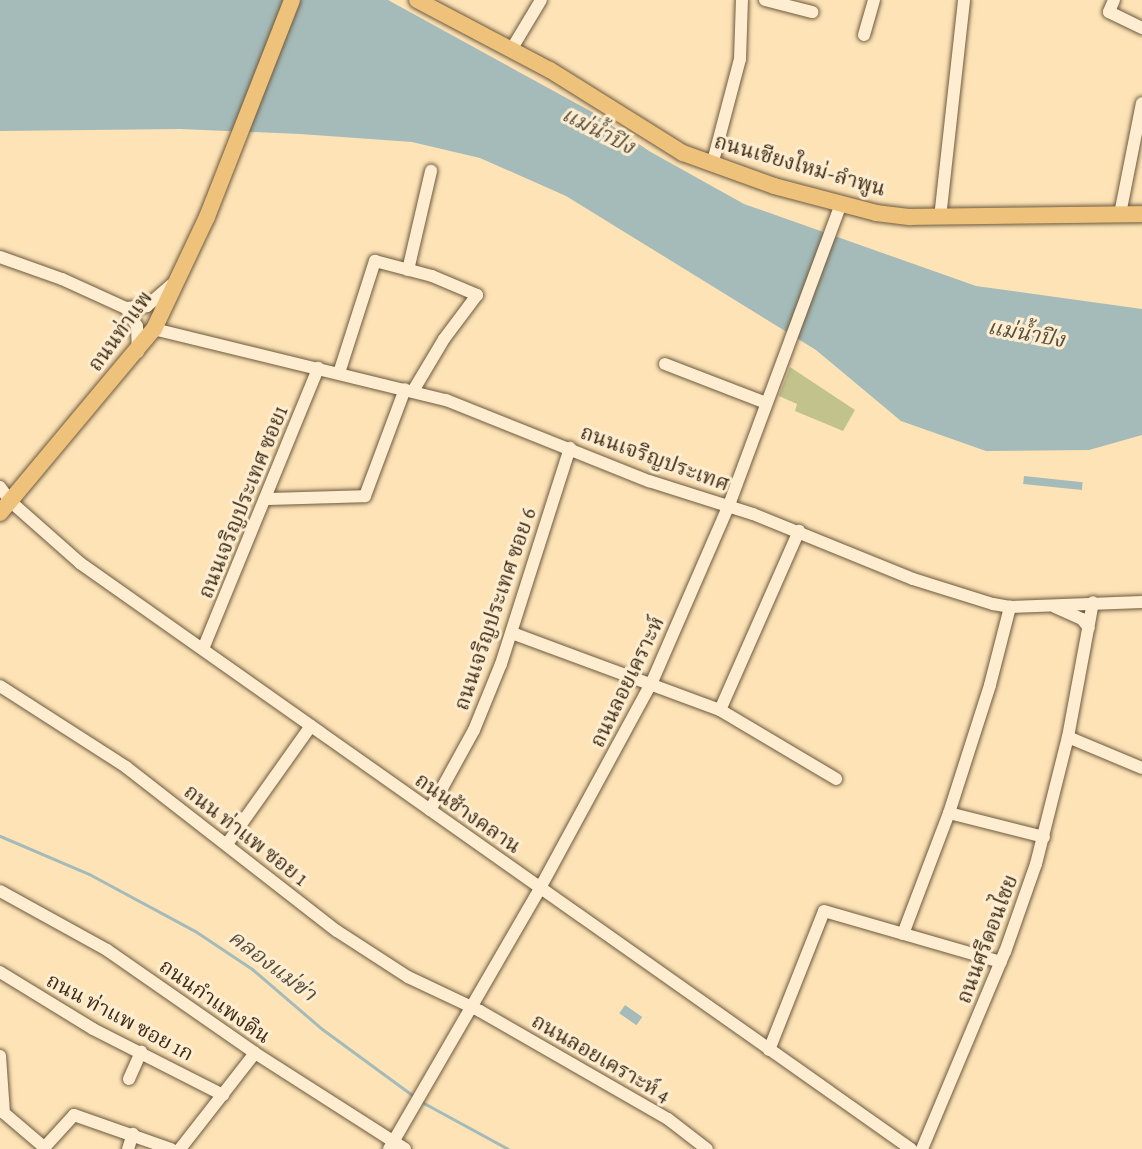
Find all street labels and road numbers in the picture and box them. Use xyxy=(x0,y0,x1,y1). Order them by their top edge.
street label: ถนนเชียงใหม่-ลำพูน xyxy=(711,128,889,202)
street label: ถนนท่าแพ xyxy=(82,286,158,376)
street label: ถนนเจริญประเทศ ซอย1 xyxy=(193,402,293,602)
street label: ถนนเจริญประเทศ xyxy=(577,419,733,497)
street label: ถนนเจริญประเทศ ซอย 6 xyxy=(449,504,541,714)
street label: ถนนลอยเคราะห์ xyxy=(584,613,670,751)
street label: ถนนช้างคลาน xyxy=(410,767,526,859)
street label: ถนน ท่าแพ ซอย 1 xyxy=(179,779,313,891)
street label: ถนนศรีดอนไชย xyxy=(951,871,1023,1007)
street label: ถนนกำแพงดิน xyxy=(154,953,276,1049)
street label: ถนน ท่าแพ ซอย 1ก xyxy=(42,968,198,1066)
street label: ถนนลอยเคราะห์ 4 xyxy=(527,1008,675,1108)

